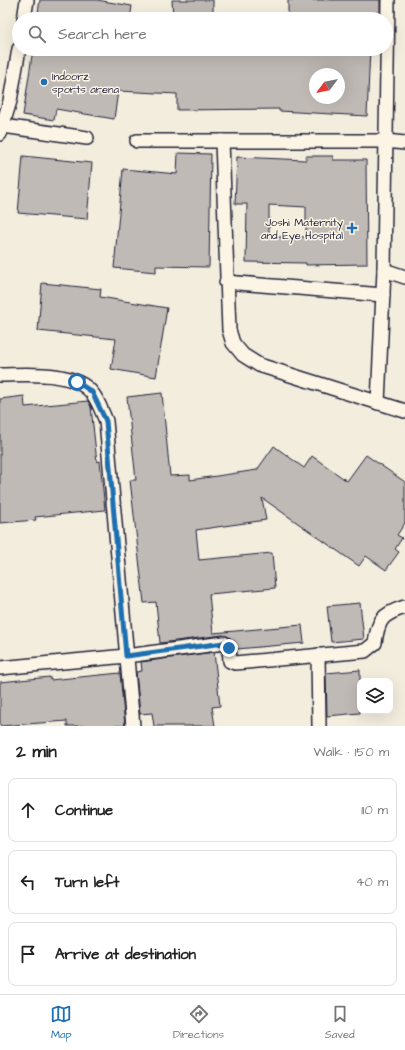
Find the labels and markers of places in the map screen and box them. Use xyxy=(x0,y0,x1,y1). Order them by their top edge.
place label: Indoorz sports arena xyxy=(52,69,119,97)
marker: Indoorz sports arena xyxy=(39,77,49,87)
place label: Joshi Maternity and Eye Hospital xyxy=(261,215,343,244)
marker: Joshi Maternity and Eye Hospital xyxy=(346,222,358,234)

